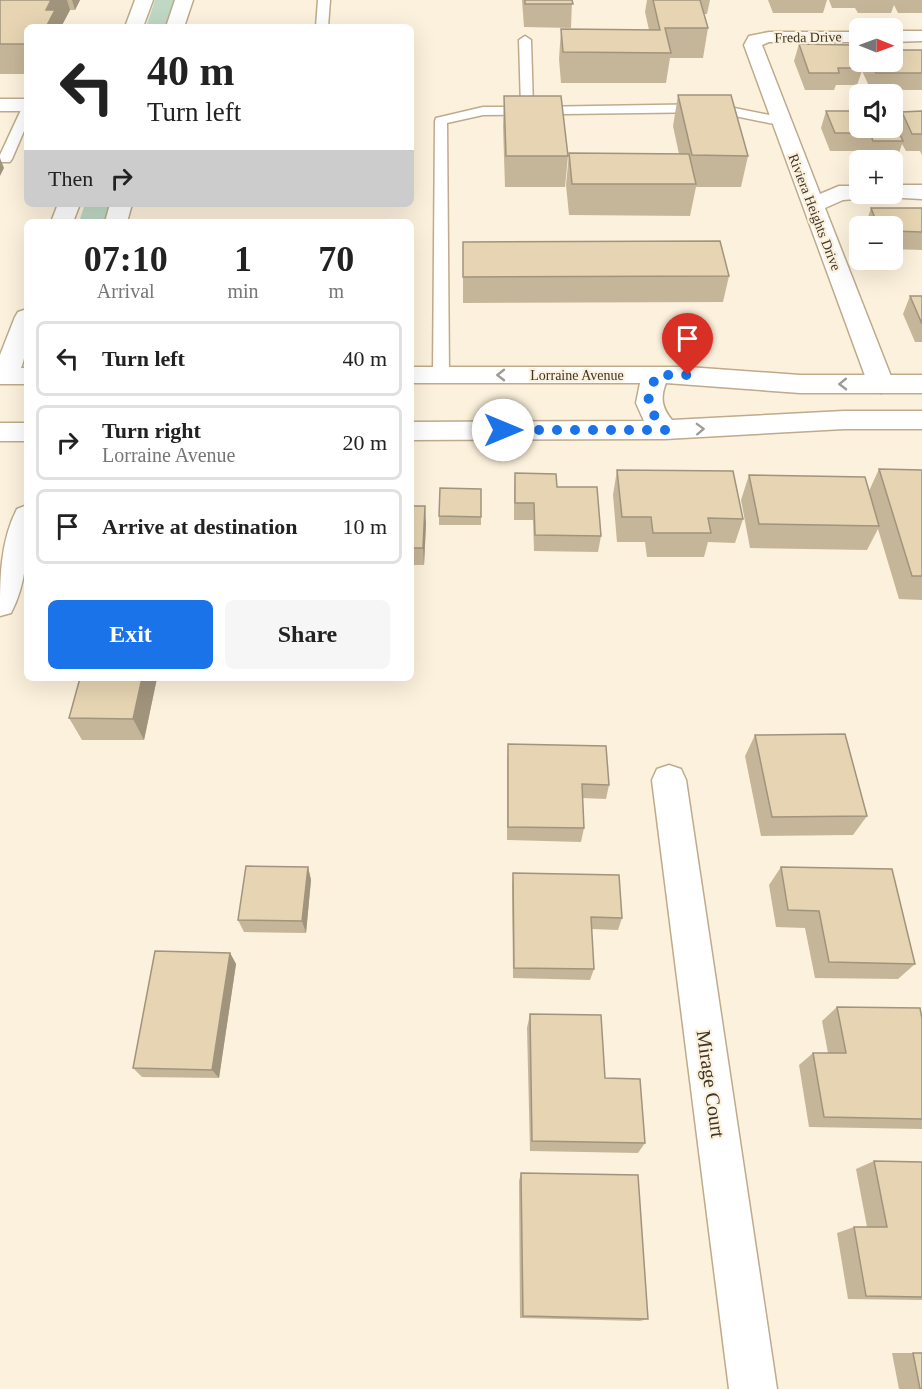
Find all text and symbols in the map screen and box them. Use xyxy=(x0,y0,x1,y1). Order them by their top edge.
north arrow xyxy=(849,18,903,72)
map controls xyxy=(849,18,903,270)
street label: Freda Drive xyxy=(774,29,842,46)
icon: left xyxy=(48,48,126,126)
text: 40 m xyxy=(147,48,235,94)
button: sound xyxy=(849,84,903,138)
text: Turn left xyxy=(147,97,241,127)
button: + xyxy=(849,150,903,204)
street label: Riviera Heights Drive xyxy=(785,152,844,273)
icon: right xyxy=(105,162,138,195)
text: Then xyxy=(48,166,93,191)
button: − xyxy=(849,216,903,270)
text: 07:10 xyxy=(84,239,168,279)
text: 1 xyxy=(234,239,252,279)
text: 70 xyxy=(318,239,354,279)
text: Arrival xyxy=(97,280,155,302)
text: min xyxy=(227,280,259,302)
text: m xyxy=(329,280,344,302)
pin xyxy=(662,313,713,375)
icon: arrive xyxy=(671,322,704,355)
icon: left xyxy=(51,342,84,375)
text: Turn left xyxy=(102,346,185,371)
text: 40 m xyxy=(342,346,387,371)
street label: Lorraine Avenue xyxy=(530,368,624,383)
one-way arrow xyxy=(496,369,505,381)
one-way arrow xyxy=(838,378,847,390)
position arrow xyxy=(471,398,535,462)
text: Turn right xyxy=(102,418,201,443)
one-way arrow xyxy=(696,423,705,435)
icon: right xyxy=(51,426,84,459)
text: 20 m xyxy=(342,430,387,455)
text: Lorraine Avenue xyxy=(102,444,235,466)
icon: arrive xyxy=(51,510,84,543)
text: Arrive at destination xyxy=(102,514,298,539)
text: 10 m xyxy=(342,514,387,539)
button: Exit xyxy=(48,600,213,669)
button: Share xyxy=(225,600,390,669)
street label: Mirage Court xyxy=(692,1029,729,1140)

